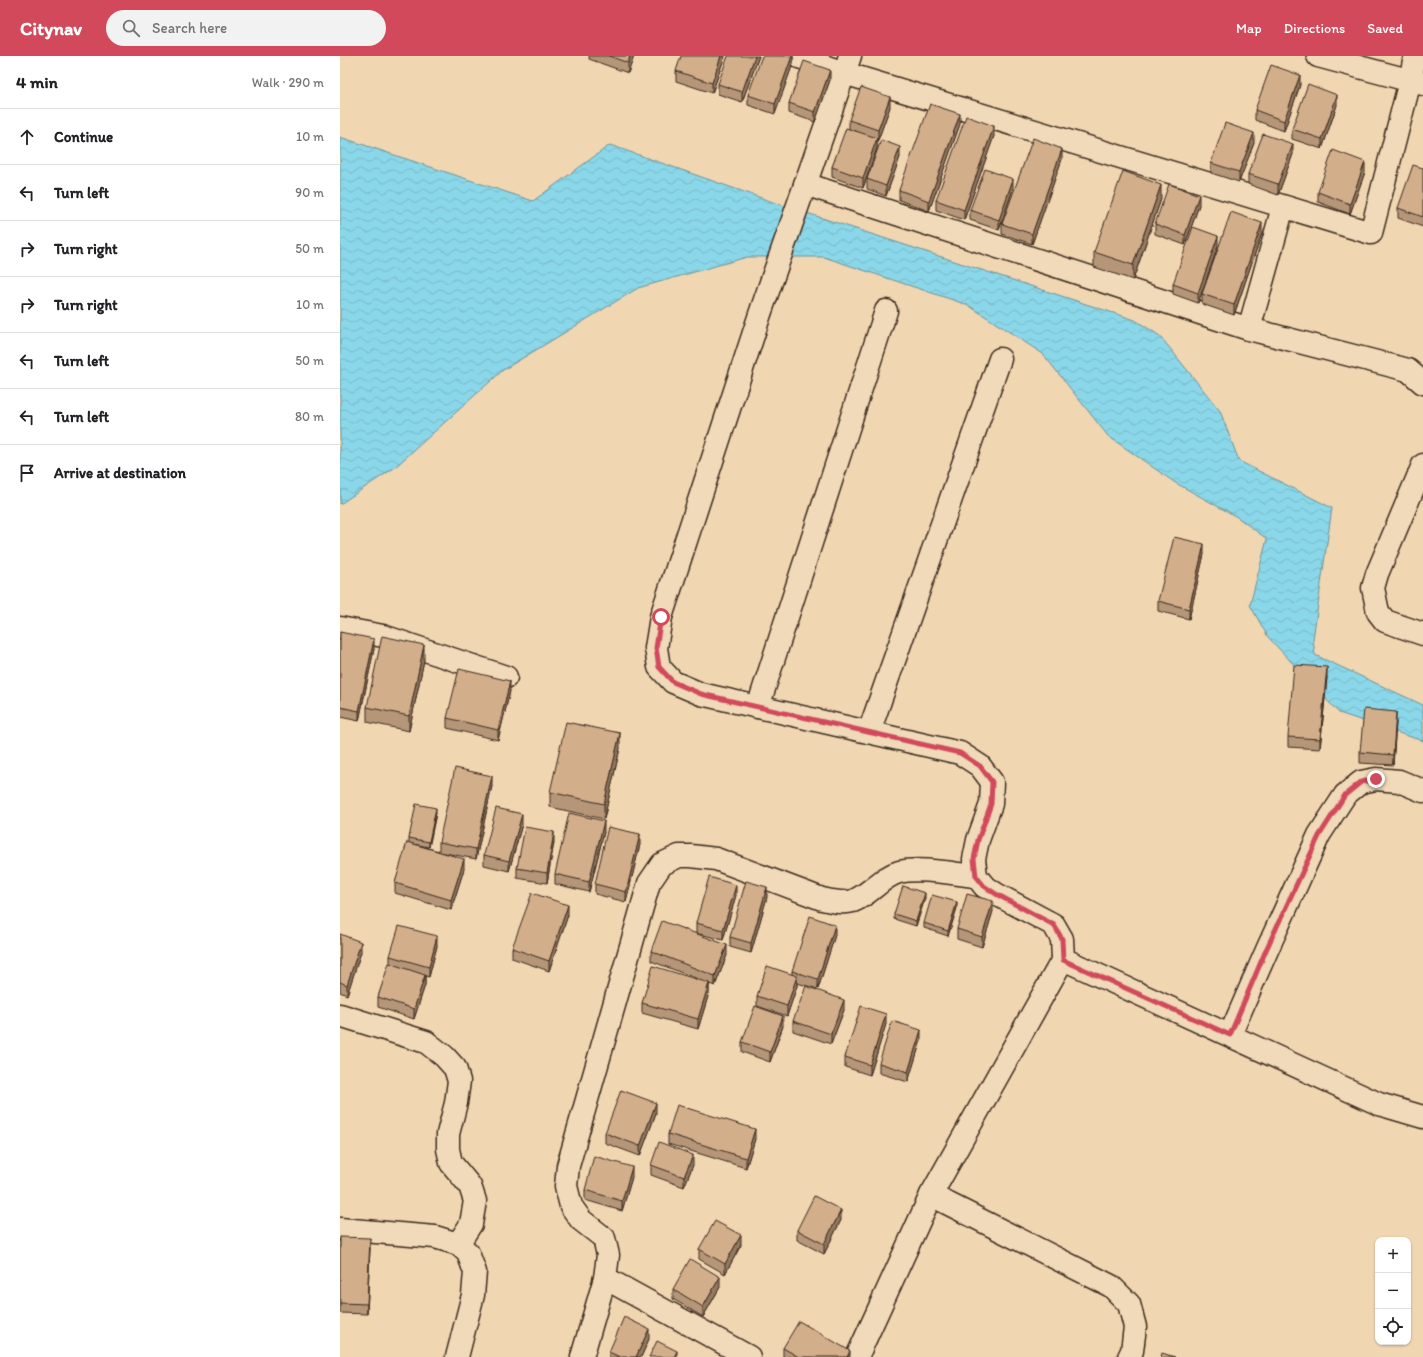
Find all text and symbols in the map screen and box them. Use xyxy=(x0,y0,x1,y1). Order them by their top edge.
search box xyxy=(106,10,386,46)
text: Citynav xyxy=(20,17,82,40)
icon: search xyxy=(120,17,142,39)
text: Search here xyxy=(152,19,227,37)
text: Map xyxy=(1236,20,1262,37)
text: Directions xyxy=(1284,20,1345,37)
text: Saved xyxy=(1367,20,1403,37)
text: 4 min xyxy=(16,72,58,92)
text: Walk · 290 m xyxy=(252,75,324,90)
icon: ahead xyxy=(16,126,38,148)
text: Continue xyxy=(54,128,113,146)
text: 10 m xyxy=(296,129,324,144)
icon: left xyxy=(16,182,38,204)
text: Turn left xyxy=(54,184,109,202)
text: 90 m xyxy=(295,185,324,200)
icon: right xyxy=(16,238,38,260)
text: Turn right xyxy=(54,240,118,258)
text: 50 m xyxy=(295,241,324,256)
icon: right xyxy=(16,294,38,316)
text: Turn right xyxy=(54,296,118,314)
text: 10 m xyxy=(296,297,324,312)
icon: left xyxy=(16,350,38,372)
text: Turn left xyxy=(54,352,109,370)
text: 50 m xyxy=(295,353,324,368)
icon: left xyxy=(16,406,38,428)
text: Turn left xyxy=(54,408,109,426)
text: 80 m xyxy=(295,409,324,424)
icon: arrive xyxy=(16,462,38,484)
text: Arrive at destination xyxy=(54,464,186,482)
route start xyxy=(652,608,670,626)
route end xyxy=(1367,770,1385,788)
map controls xyxy=(1375,1237,1411,1345)
button: + xyxy=(1375,1237,1411,1273)
button: − xyxy=(1375,1273,1411,1309)
button: locate xyxy=(1375,1309,1411,1345)

